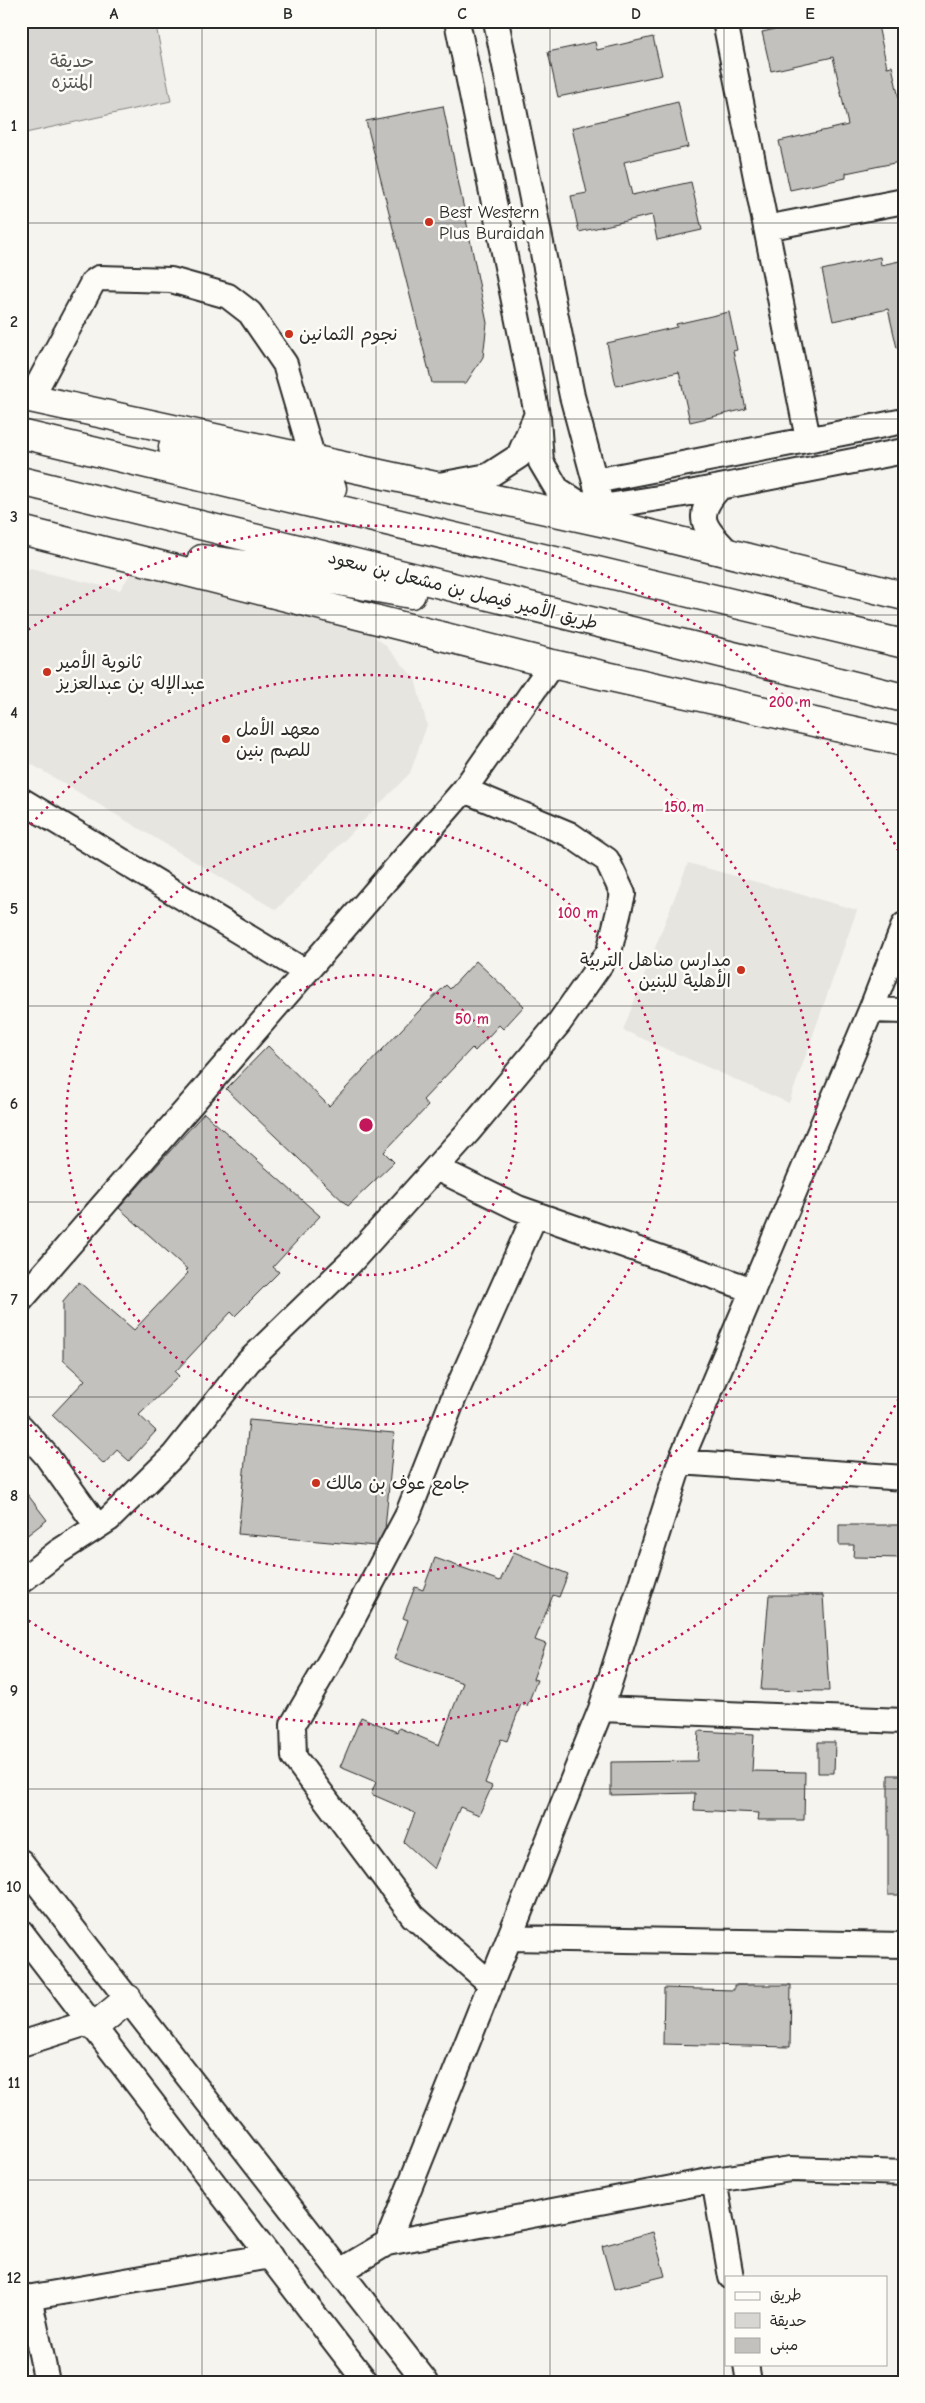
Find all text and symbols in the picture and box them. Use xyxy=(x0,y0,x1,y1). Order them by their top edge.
text: A xyxy=(110,5,119,23)
text: B xyxy=(283,5,293,23)
text: C xyxy=(457,5,467,23)
text: D xyxy=(631,5,641,23)
text: E xyxy=(805,5,815,23)
park label: حديقة المنتزه xyxy=(50,51,94,93)
text: 1 xyxy=(11,117,17,135)
place label: Best Western Plus Buraidah xyxy=(439,202,545,244)
marker: Best Western Plus Buraidah xyxy=(423,216,435,228)
text: 2 xyxy=(10,313,18,331)
place label: نجوم الثمانين xyxy=(299,324,398,348)
marker: نجوم الثمانين xyxy=(283,328,295,340)
text: 3 xyxy=(10,508,18,526)
street label: طريق الأمير فيصل بن مشعل بن سعود xyxy=(326,545,600,635)
place label: ثانوية الأمير عبدالإله بن عبدالعزيز xyxy=(55,650,205,694)
marker: ثانوية الأمير عبدالإله بن عبدالعزيز xyxy=(41,666,53,678)
text: 200 m xyxy=(769,693,811,711)
text: 4 xyxy=(10,704,18,722)
place label: معهد الأمل للصم بنين xyxy=(236,717,320,764)
marker: معهد الأمل للصم بنين xyxy=(220,733,232,745)
text: 150 m xyxy=(664,798,704,816)
text: 5 xyxy=(10,900,18,918)
text: 100 m xyxy=(558,904,598,922)
place label: مدارس مناهل التربية الأهلية للبنين xyxy=(580,950,731,992)
marker: مدارس مناهل التربية الأهلية للبنين xyxy=(735,964,747,976)
text: 50 m xyxy=(455,1010,489,1028)
text: 6 xyxy=(10,1095,18,1113)
centre of rings xyxy=(357,1116,375,1134)
text: 7 xyxy=(10,1291,18,1309)
place label: جامع عوف بن مالك xyxy=(326,1473,470,1496)
marker: جامع عوف بن مالك xyxy=(310,1477,322,1489)
text: 8 xyxy=(10,1487,18,1505)
text: 9 xyxy=(10,1682,18,1700)
text: 10 xyxy=(6,1878,22,1896)
text: 11 xyxy=(8,2074,20,2092)
text: 12 xyxy=(7,2269,21,2287)
legend xyxy=(725,2276,888,2366)
text: طريق xyxy=(770,2286,802,2304)
text: حديقة xyxy=(770,2312,807,2330)
text: مبنى xyxy=(770,2336,798,2355)

